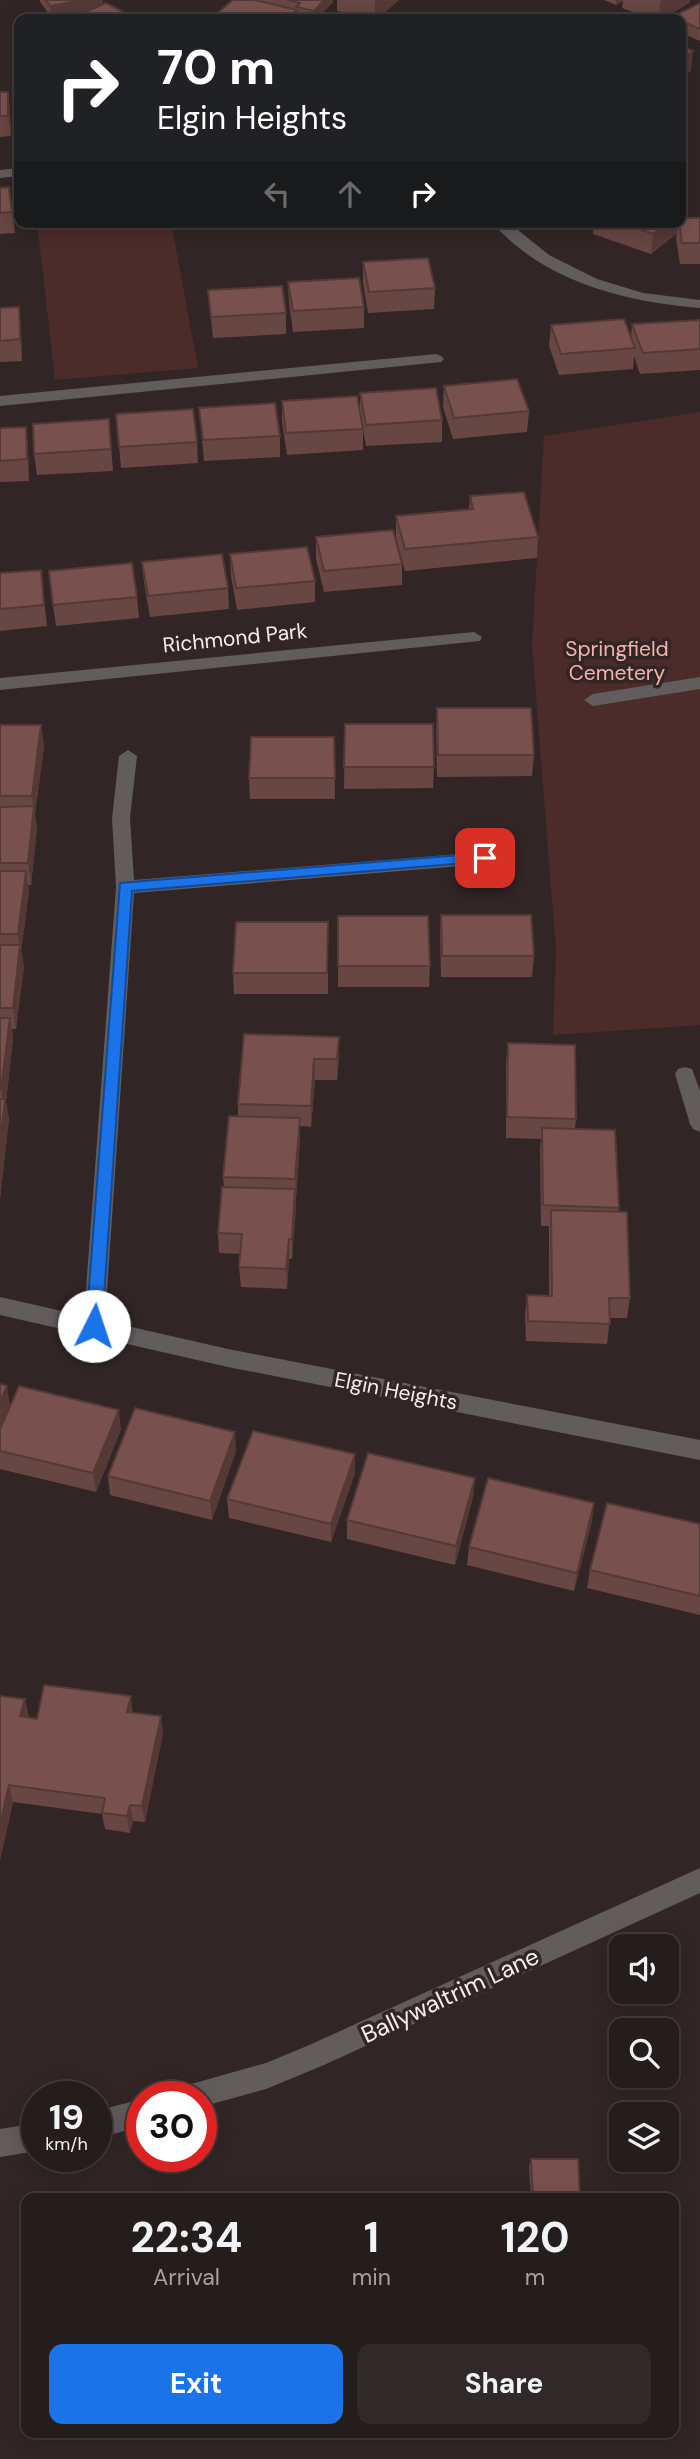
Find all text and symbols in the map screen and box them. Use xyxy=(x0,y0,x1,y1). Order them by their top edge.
text: 70 m xyxy=(157,35,275,99)
icon: right xyxy=(42,42,133,133)
text: Elgin Heights xyxy=(157,97,347,139)
icon: left xyxy=(258,175,296,213)
icon: ahead xyxy=(331,175,369,213)
icon: right xyxy=(404,175,442,213)
street label: Richmond Park xyxy=(161,616,309,660)
park label: Springfield Cemetery xyxy=(565,635,669,687)
pin xyxy=(455,828,515,888)
icon: arrive xyxy=(466,839,504,877)
position arrow xyxy=(57,1289,131,1363)
street label: Elgin Heights xyxy=(332,1365,460,1417)
map controls xyxy=(609,1934,679,2172)
button: sound xyxy=(609,1934,679,2004)
street label: Ballywaltrim Lane xyxy=(356,1940,544,2050)
button: search xyxy=(609,2018,679,2088)
speed limit sign: 30 xyxy=(126,2081,217,2172)
text: 19 xyxy=(49,2094,84,2140)
button: layers xyxy=(609,2102,679,2172)
text: km/h xyxy=(45,2132,88,2156)
text: 22:34 xyxy=(131,2210,242,2265)
text: 1 xyxy=(364,2210,379,2265)
text: 120 xyxy=(501,2210,569,2265)
text: Arrival xyxy=(153,2262,220,2292)
text: min xyxy=(352,2262,391,2292)
text: m xyxy=(525,2262,545,2292)
button: Exit xyxy=(49,2344,343,2424)
button: Share xyxy=(357,2344,651,2424)

